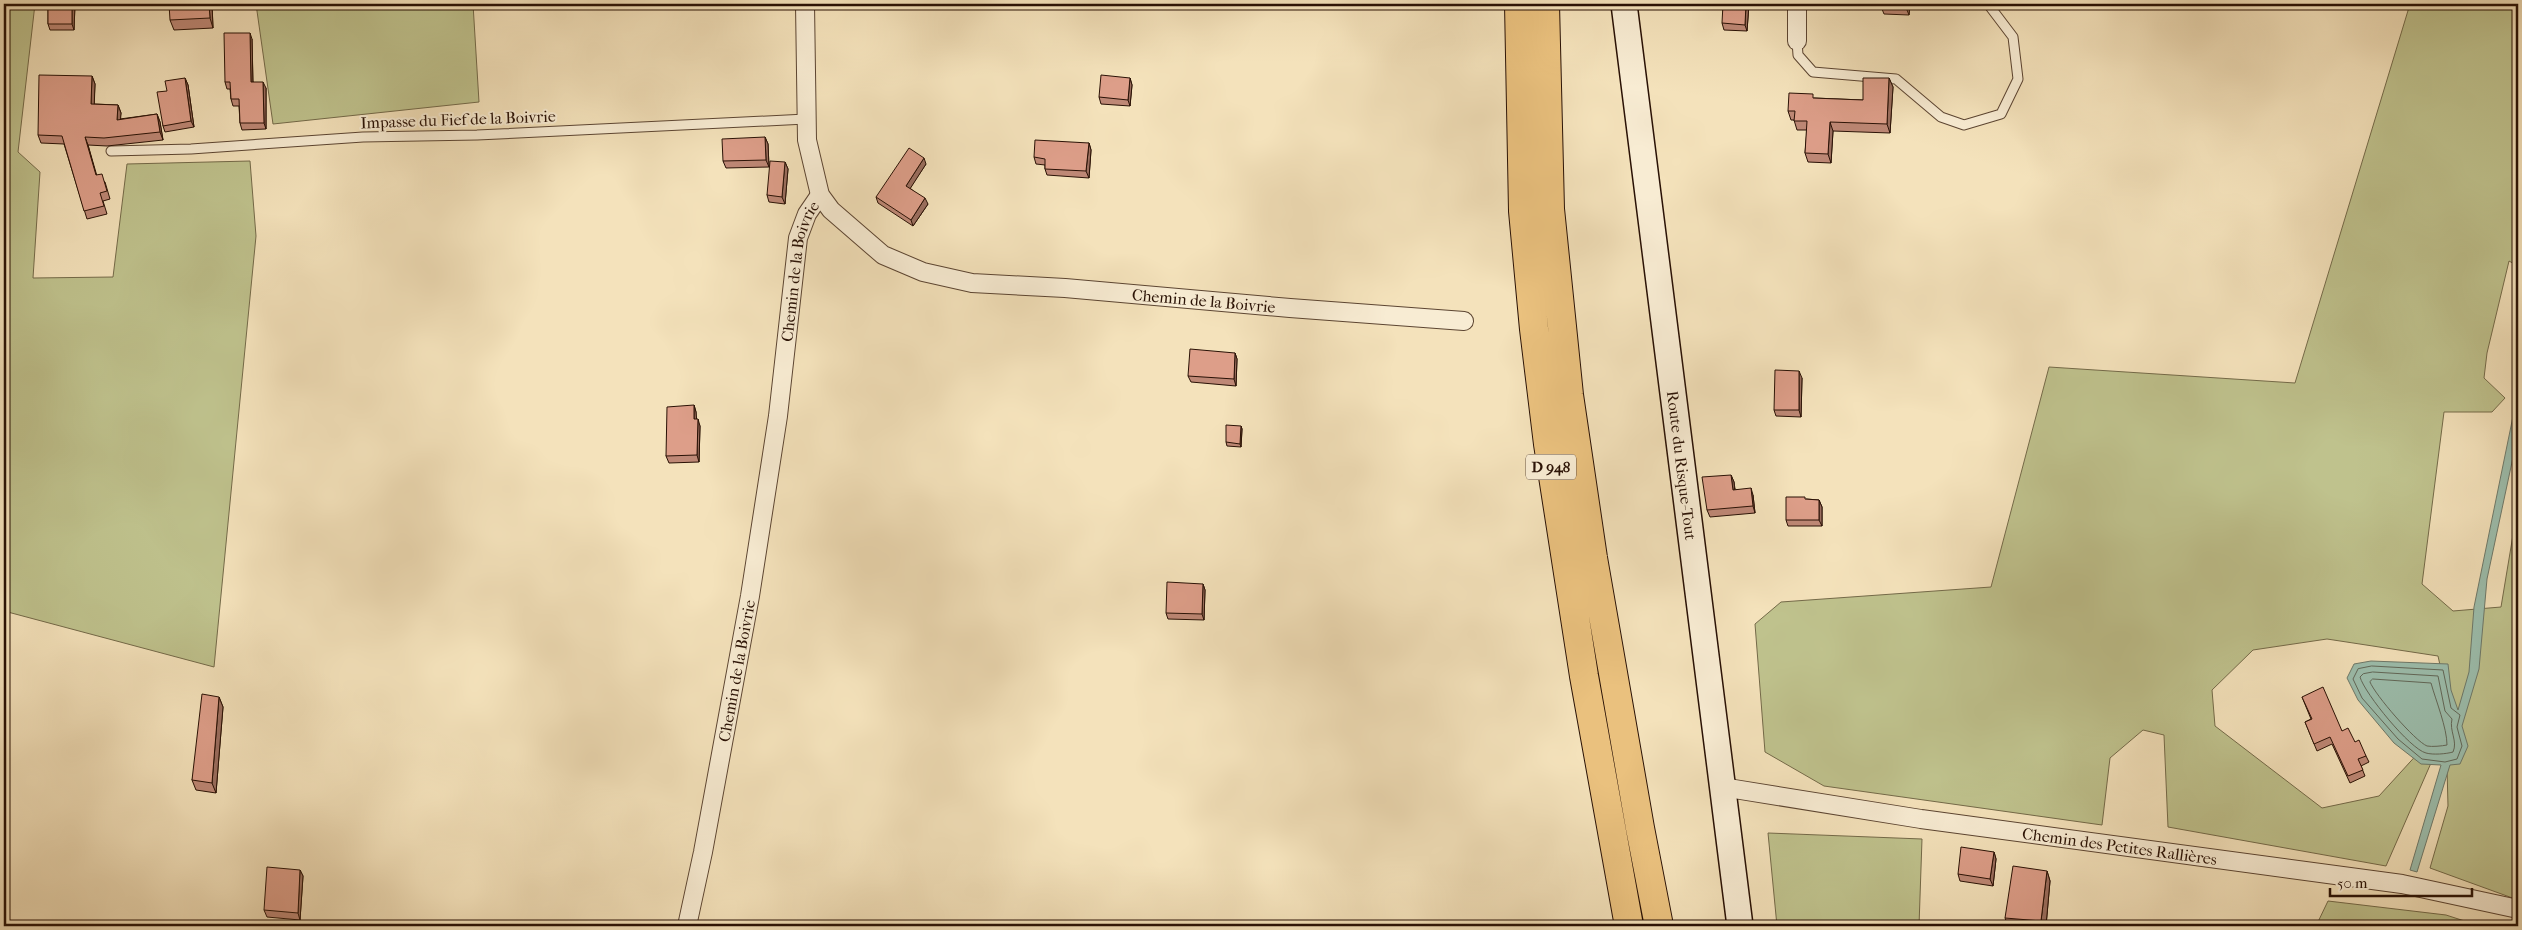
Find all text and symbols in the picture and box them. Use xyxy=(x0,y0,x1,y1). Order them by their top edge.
street label: Impasse du Fief de la Boivrie xyxy=(360,107,556,132)
street label: Chemin de la Boivrie xyxy=(777,197,823,343)
street label: Chemin de la Boivrie xyxy=(1131,285,1276,317)
street label: Route du Risque-Tout xyxy=(1663,390,1700,541)
road number: D 948 xyxy=(1526,454,1576,480)
street label: Chemin de la Boivrie xyxy=(714,598,759,743)
street label: Chemin des Petites Rallières xyxy=(2021,824,2218,869)
scale bar xyxy=(2330,865,2472,897)
text: 50 m xyxy=(2337,874,2368,892)

